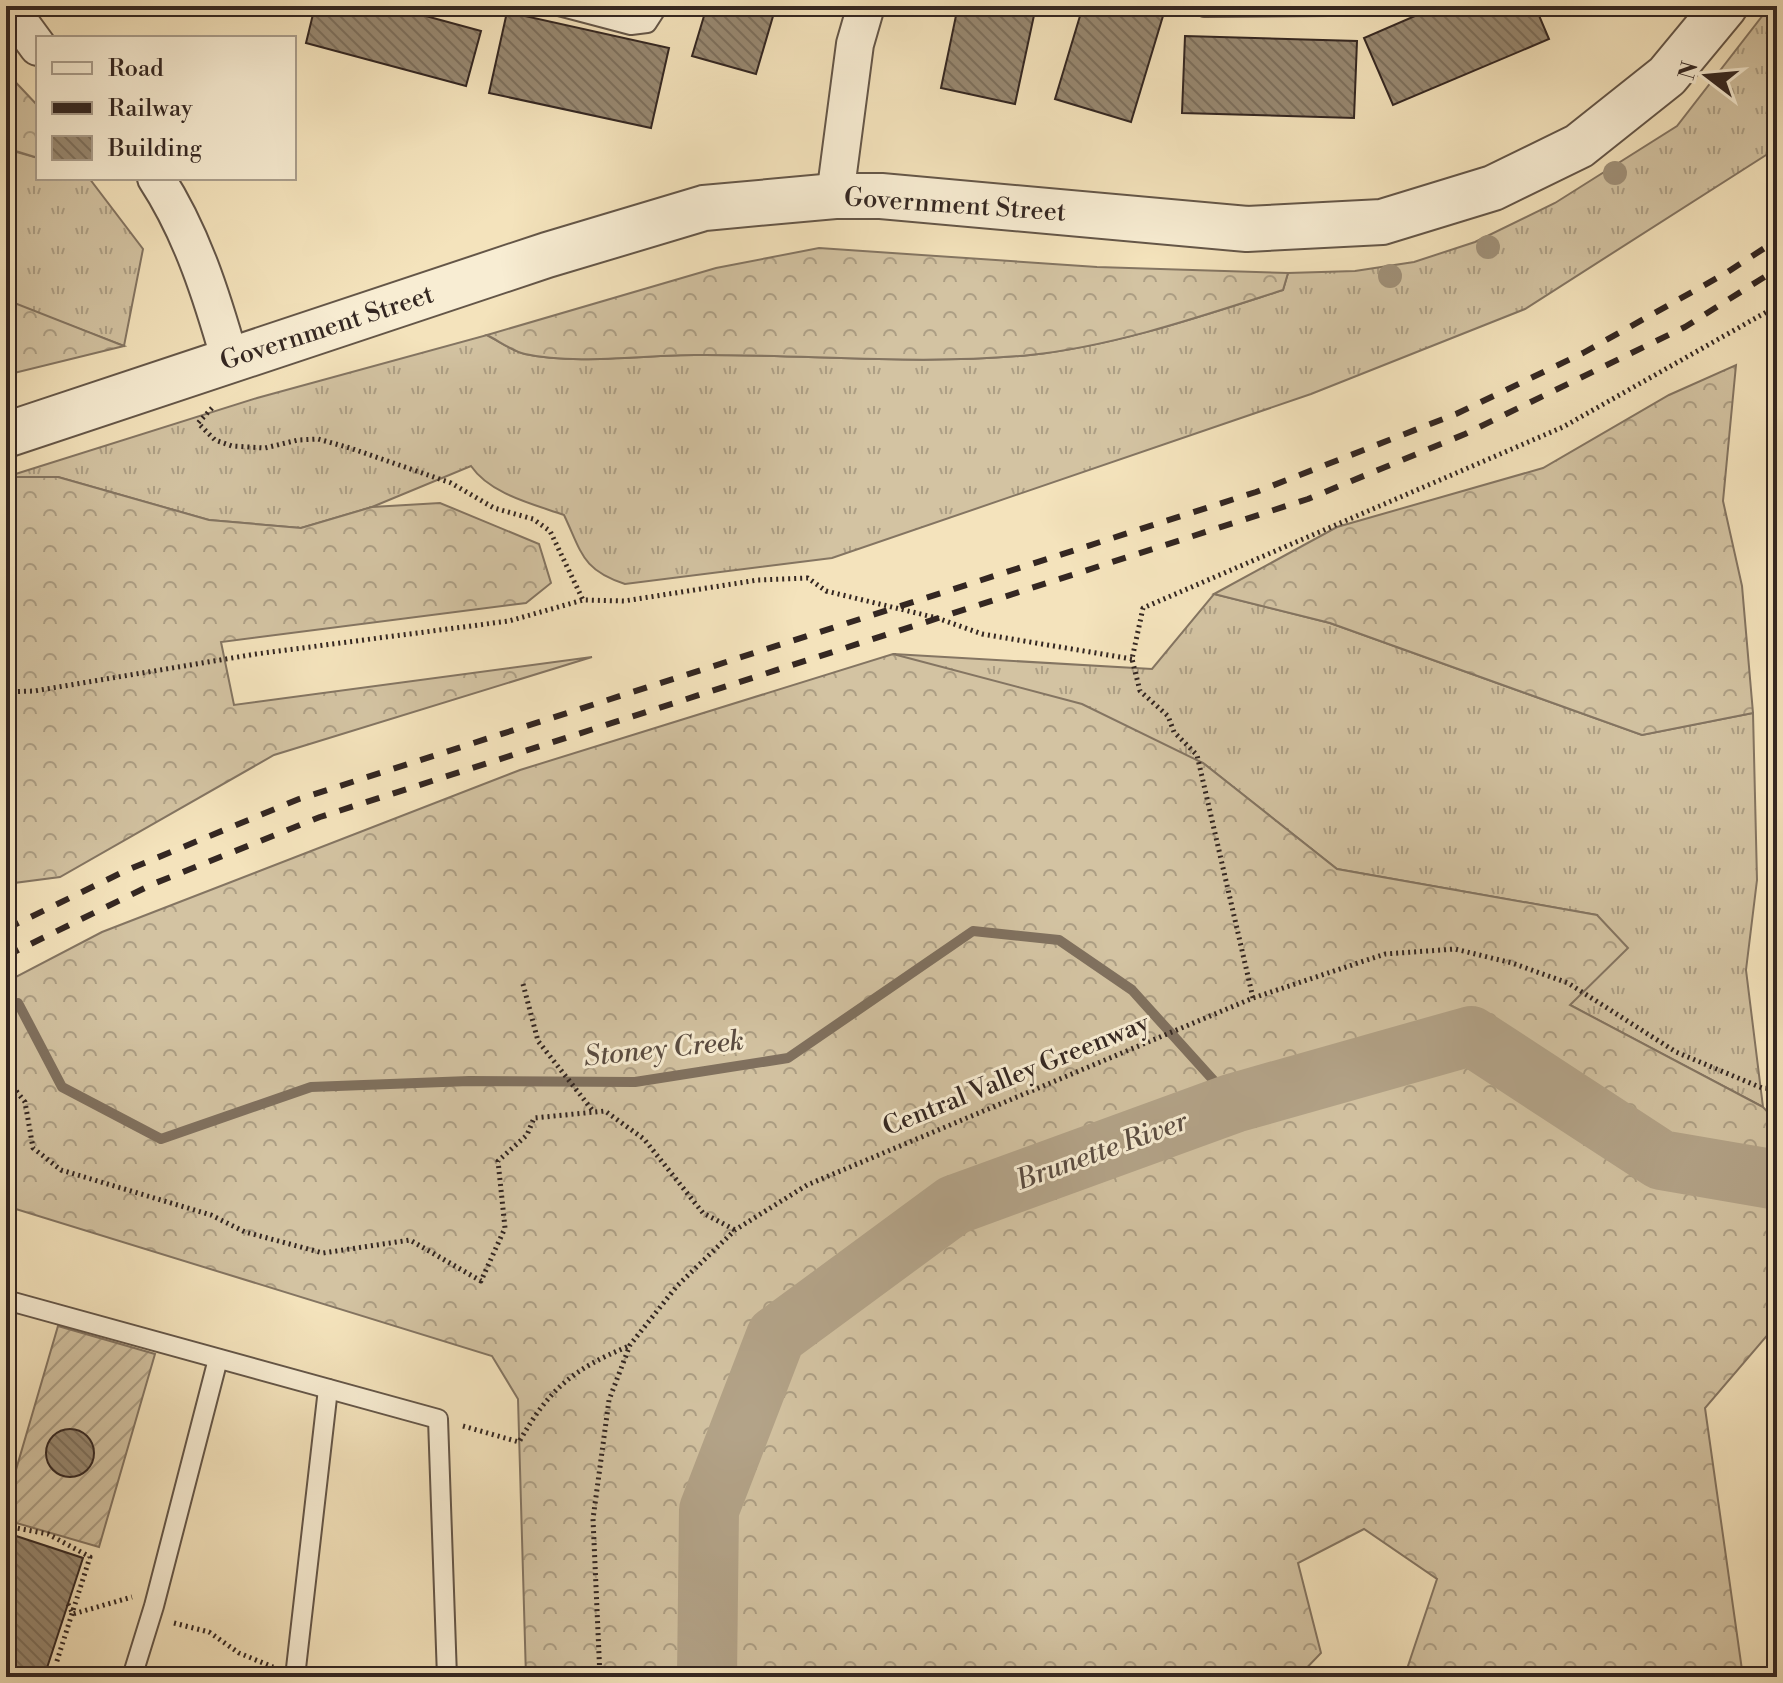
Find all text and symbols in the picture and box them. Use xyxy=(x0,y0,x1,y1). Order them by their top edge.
legend xyxy=(36,36,296,180)
north arrow xyxy=(1667,36,1747,116)
text: Road xyxy=(108,54,164,84)
text: N xyxy=(1674,58,1705,83)
text: Railway xyxy=(108,94,193,124)
text: Building xyxy=(107,134,202,164)
street label: Government Street xyxy=(843,181,1067,229)
street label: Government Street xyxy=(216,278,438,378)
street label: Central Valley Greenway xyxy=(878,1007,1154,1143)
water label: Stoney Creek xyxy=(582,1023,746,1075)
water label: Brunette River xyxy=(1010,1103,1194,1199)

